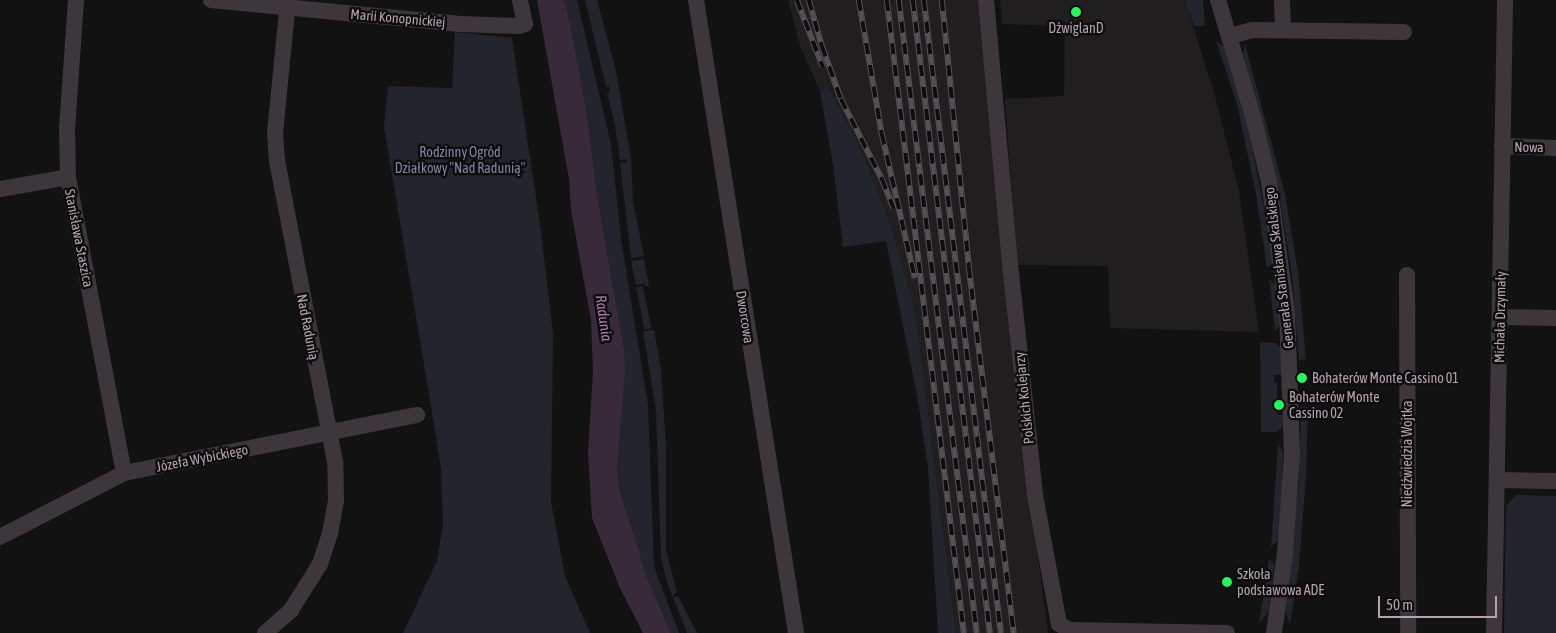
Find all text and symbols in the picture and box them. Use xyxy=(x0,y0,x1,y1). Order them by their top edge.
street label: Marii Konopnickiej xyxy=(350,5,446,31)
marker: DźwiglanD xyxy=(1070,6,1082,18)
place label: DźwiglanD xyxy=(1048,20,1104,36)
street label: Nowa xyxy=(1514,138,1544,156)
park label: Rodzinny Ogród Działkowy "Nad Radunią" xyxy=(395,144,525,176)
street label: Generała Stanisława Skalskiego xyxy=(1261,186,1297,350)
street label: Stanisława Staszica xyxy=(61,188,97,288)
street label: Michała Drzymały xyxy=(1491,271,1509,363)
street label: Dworcowa xyxy=(733,289,757,345)
street label: Nad Radunią xyxy=(293,293,323,361)
water label: Radunia xyxy=(592,294,616,342)
street label: Polskich Kolejarzy xyxy=(1011,351,1037,445)
place label: Bohaterów Monte Cassino 01 xyxy=(1312,370,1459,386)
marker: Bohaterów Monte Cassino 01 xyxy=(1296,372,1308,384)
place label: Bohaterów Monte Cassino 02 xyxy=(1289,389,1380,422)
marker: Bohaterów Monte Cassino 02 xyxy=(1273,399,1285,411)
street label: Niedźwiedzia Wojtka xyxy=(1399,401,1415,507)
street label: Józefa Wybickiego xyxy=(155,441,249,475)
place label: Szkoła podstawowa ADE xyxy=(1237,566,1324,598)
marker: Szkoła podstawowa ADE xyxy=(1221,576,1233,588)
scale bar xyxy=(1381,586,1500,618)
text: 50 m xyxy=(1386,596,1413,613)

